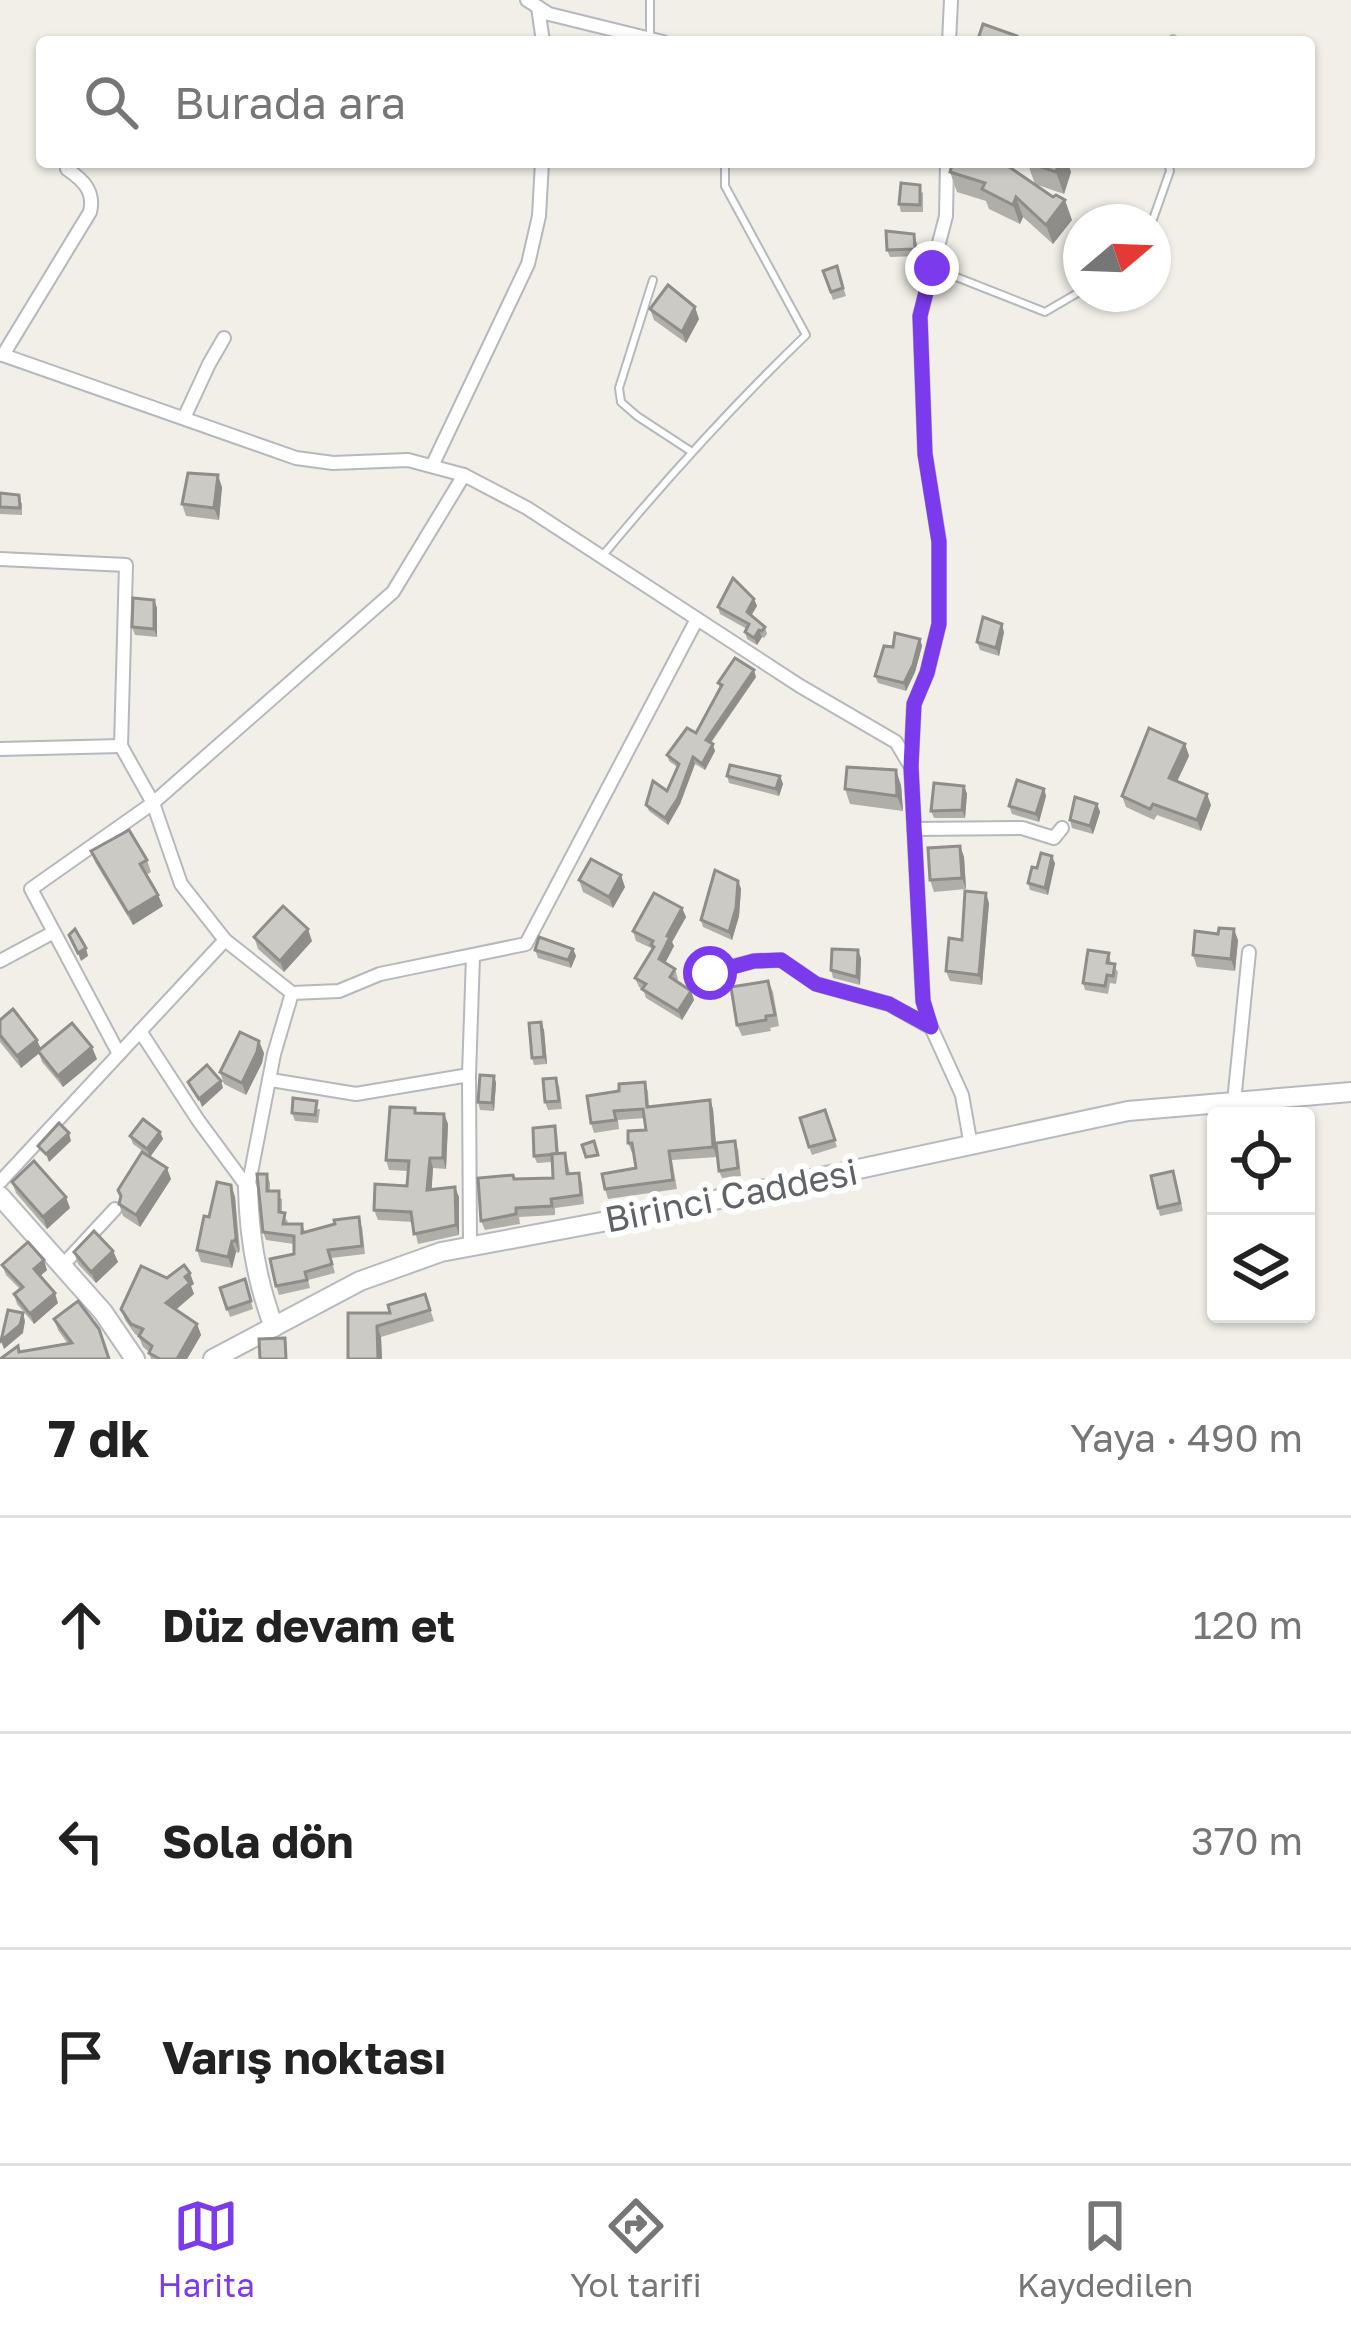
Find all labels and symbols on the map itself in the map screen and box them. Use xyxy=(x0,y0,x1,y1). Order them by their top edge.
north arrow xyxy=(1063,204,1171,312)
route end xyxy=(905,241,959,295)
route start xyxy=(683,946,737,1000)
street label: Birinci Caddesi xyxy=(601,1149,861,1241)

